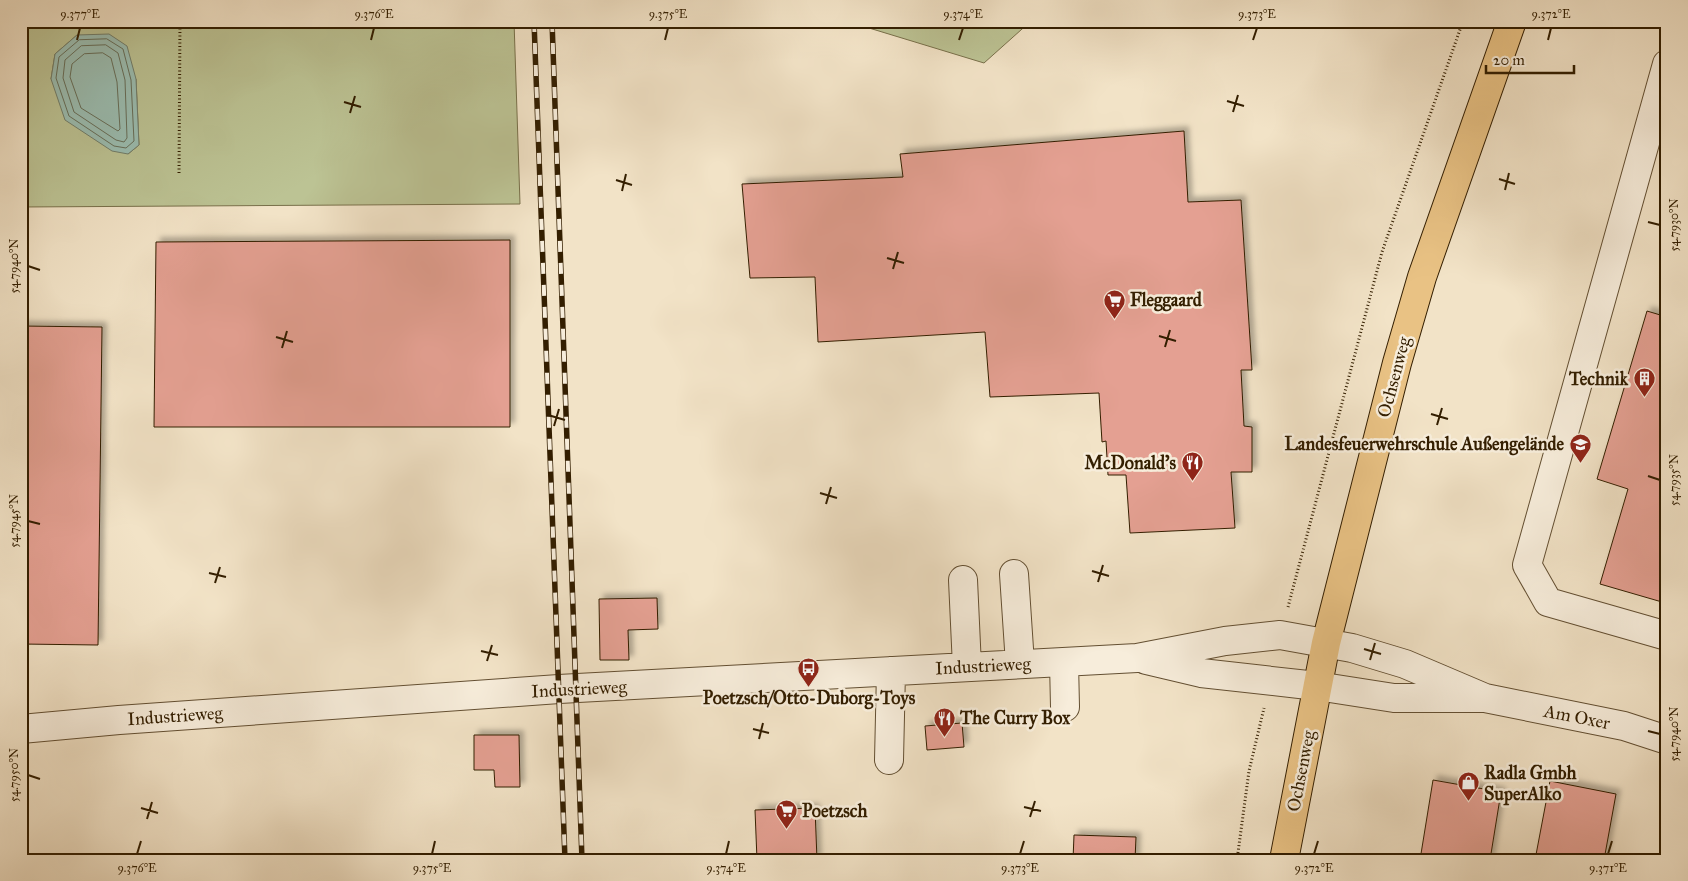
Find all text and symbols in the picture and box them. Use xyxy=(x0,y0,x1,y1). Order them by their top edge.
text: 9.377°E xyxy=(60,7,100,21)
text: 9.376°E xyxy=(354,7,394,21)
text: 9.375°E xyxy=(649,7,688,21)
text: 9.374°E xyxy=(943,7,983,21)
text: 9.373°E xyxy=(1238,7,1276,21)
text: 9.372°E xyxy=(1532,7,1571,21)
scale bar xyxy=(1486,42,1573,74)
text: 20 m xyxy=(1493,51,1525,69)
text: 54.7930°N xyxy=(1667,198,1681,252)
text: 54.7940°N xyxy=(7,238,21,294)
supermarket icon: Fleggaard xyxy=(1102,288,1126,319)
place label: Fleggaard xyxy=(1130,289,1203,312)
street label: Ochsenweg xyxy=(1373,334,1416,420)
building icon: Technik xyxy=(1632,367,1656,398)
place label: Technik xyxy=(1568,368,1629,390)
school or university icon: Landesfeuerwehrschule Außengelände xyxy=(1568,432,1592,463)
place label: Landesfeuerwehrschule Außengelände xyxy=(1285,433,1564,456)
restaurant icon: McDonald's xyxy=(1180,451,1204,482)
place label: McDonald's xyxy=(1085,452,1176,474)
text: 54.7935°N xyxy=(1667,454,1681,506)
text: 54.7945°N xyxy=(7,494,21,548)
street label: Industrieweg xyxy=(935,652,1032,680)
bus stop icon: Poetzsch/Otto-Duborg-Toys xyxy=(797,656,821,687)
street label: Industrieweg xyxy=(531,675,628,703)
place label: Poetzsch/Otto-Duborg-Toys xyxy=(703,687,916,710)
street label: Am Oxer xyxy=(1541,700,1612,734)
street label: Industrieweg xyxy=(127,702,224,731)
restaurant icon: The Curry Box xyxy=(932,706,956,737)
text: 54.7940°N xyxy=(1667,706,1681,762)
place label: The Curry Box xyxy=(959,707,1071,730)
street label: Ochsenweg xyxy=(1282,728,1321,814)
text: 54.7950°N xyxy=(7,748,21,802)
place label: Radla Gmbh SuperAlko xyxy=(1484,762,1578,806)
shop icon: Radla Gmbh SuperAlko xyxy=(1456,771,1480,802)
supermarket icon: Poetzsch xyxy=(774,799,798,830)
place label: Poetzsch xyxy=(802,800,868,822)
text: 9.376°E xyxy=(117,861,157,875)
text: 9.375°E xyxy=(413,861,452,875)
text: 9.374°E xyxy=(706,861,746,875)
text: 9.373°E xyxy=(1001,861,1039,875)
text: 9.372°E xyxy=(1295,861,1334,875)
text: 9.371°E xyxy=(1589,861,1627,875)

